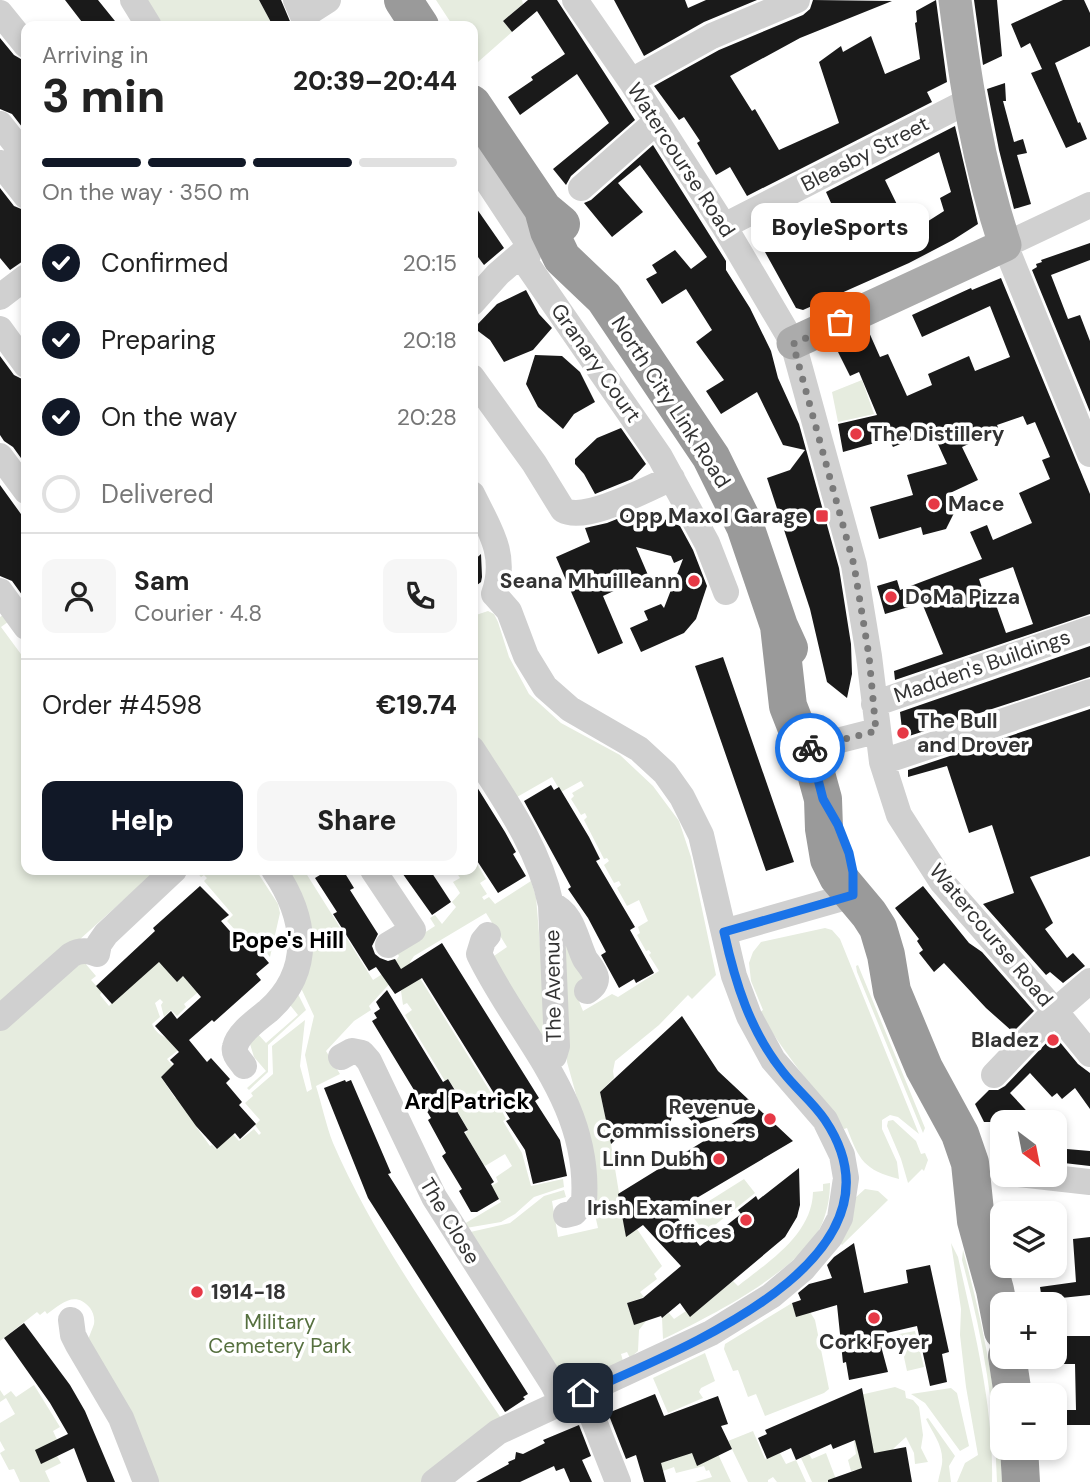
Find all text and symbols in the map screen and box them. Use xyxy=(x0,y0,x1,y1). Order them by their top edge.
text: Arriving in xyxy=(42,40,148,70)
text: 20:39–20:44 xyxy=(293,64,457,98)
text: 3 min xyxy=(42,66,165,126)
street label: Watercourse Road xyxy=(621,77,741,243)
street label: Bleasby Street xyxy=(796,110,934,198)
text: On the way · 350 m xyxy=(42,177,249,207)
callout: BoyleSports xyxy=(751,203,929,252)
text: BoyleSports xyxy=(772,212,908,242)
icon: check xyxy=(42,244,80,282)
text: Confirmed xyxy=(101,246,228,280)
text: 20:15 xyxy=(402,248,457,278)
pin xyxy=(810,292,870,352)
street label: Granary Court xyxy=(545,298,647,428)
icon: bag xyxy=(821,303,859,341)
street label: North City Link Road xyxy=(605,311,737,493)
icon: check xyxy=(42,321,80,359)
text: Preparing xyxy=(101,323,216,357)
text: 20:18 xyxy=(402,325,457,355)
icon: check xyxy=(42,398,80,436)
text: On the way xyxy=(101,400,237,434)
text: 20:28 xyxy=(397,402,457,432)
place label: The Distillery xyxy=(870,420,1005,448)
marker: The Distillery xyxy=(848,426,864,442)
text: Delivered xyxy=(101,477,214,511)
place label: Mace xyxy=(948,490,1004,518)
marker: Mace xyxy=(926,496,942,512)
place label: Opp Maxol Garage xyxy=(619,502,808,530)
marker: Opp Maxol Garage xyxy=(814,508,830,524)
button: person xyxy=(42,559,116,633)
button: phone xyxy=(383,559,457,633)
text: Sam xyxy=(134,564,189,598)
place label: Seana Mhuilleann xyxy=(500,567,680,595)
marker: Seana Mhuilleann xyxy=(686,573,702,589)
place label: DoMa Pizza xyxy=(905,583,1020,611)
marker: DoMa Pizza xyxy=(883,589,899,605)
text: Courier · 4.8 xyxy=(134,598,262,628)
street label: Madden's Buildings xyxy=(890,623,1074,709)
text: Order #4598 xyxy=(42,688,202,722)
text: €19.74 xyxy=(376,688,457,722)
place label: The Bull and Drover xyxy=(917,707,1030,759)
courier xyxy=(775,713,845,783)
marker: The Bull and Drover xyxy=(895,725,911,741)
icon: bike xyxy=(791,729,829,767)
button: Help xyxy=(42,781,243,861)
button: Share xyxy=(257,781,457,861)
street label: Watercourse Road xyxy=(923,857,1059,1013)
district label: Pope's Hill xyxy=(232,925,344,955)
street label: The Avenue xyxy=(538,929,568,1043)
place label: Bladez xyxy=(971,1026,1039,1054)
marker: Bladez xyxy=(1045,1032,1061,1048)
district label: Ard Patrick xyxy=(404,1086,530,1116)
place label: Revenue Commissioners xyxy=(596,1093,756,1145)
north arrow xyxy=(990,1110,1068,1186)
map controls xyxy=(990,1110,1067,1460)
marker: Revenue Commissioners xyxy=(762,1111,778,1127)
place label: Linn Dubh xyxy=(602,1145,705,1173)
marker: Linn Dubh xyxy=(711,1151,727,1167)
street label: The Close xyxy=(413,1173,487,1269)
place label: Irish Examiner Offices xyxy=(587,1194,732,1246)
button: layers xyxy=(990,1201,1067,1278)
marker: Irish Examiner Offices xyxy=(738,1212,754,1228)
place label: 1914-18 xyxy=(211,1278,286,1306)
marker: 1914-18 xyxy=(189,1284,205,1300)
button: + xyxy=(990,1292,1067,1369)
park label: Military Cemetery Park xyxy=(208,1308,352,1360)
marker: Cork Foyer xyxy=(866,1310,882,1326)
place label: Cork Foyer xyxy=(819,1328,929,1356)
pin xyxy=(553,1363,613,1423)
icon: home xyxy=(564,1374,602,1412)
button: − xyxy=(990,1383,1067,1460)

